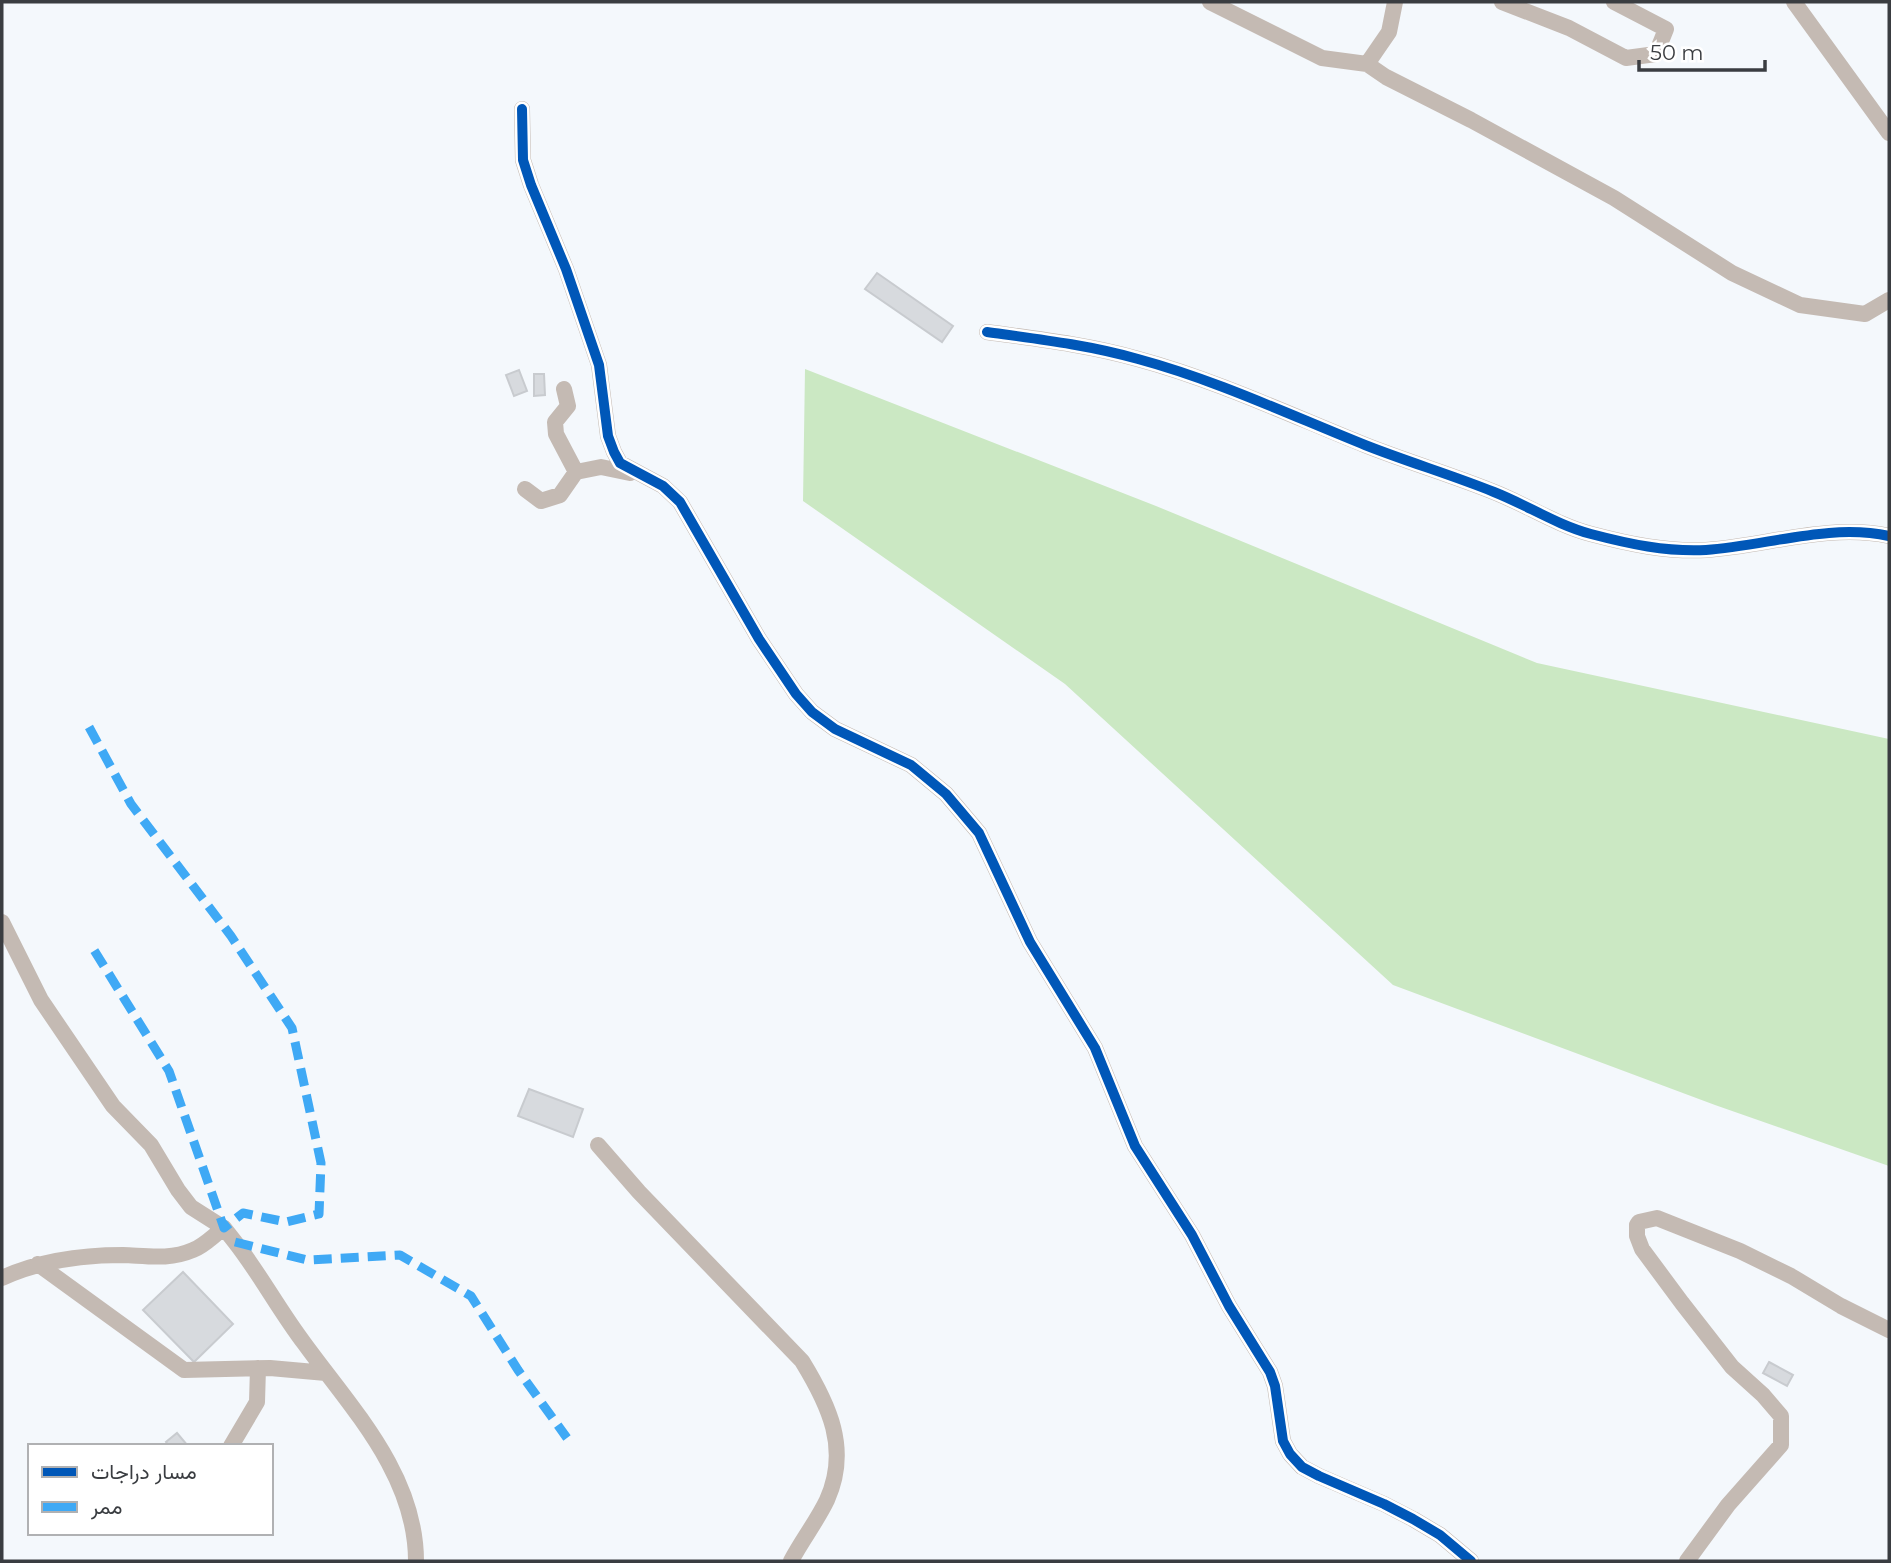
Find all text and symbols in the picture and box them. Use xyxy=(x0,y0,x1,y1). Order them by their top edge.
scale bar xyxy=(1639,28,1765,72)
text: 50 m xyxy=(1650,40,1704,65)
legend xyxy=(28,1444,273,1535)
text: مسار دراجات xyxy=(91,1459,197,1485)
text: ممر xyxy=(90,1494,122,1520)

